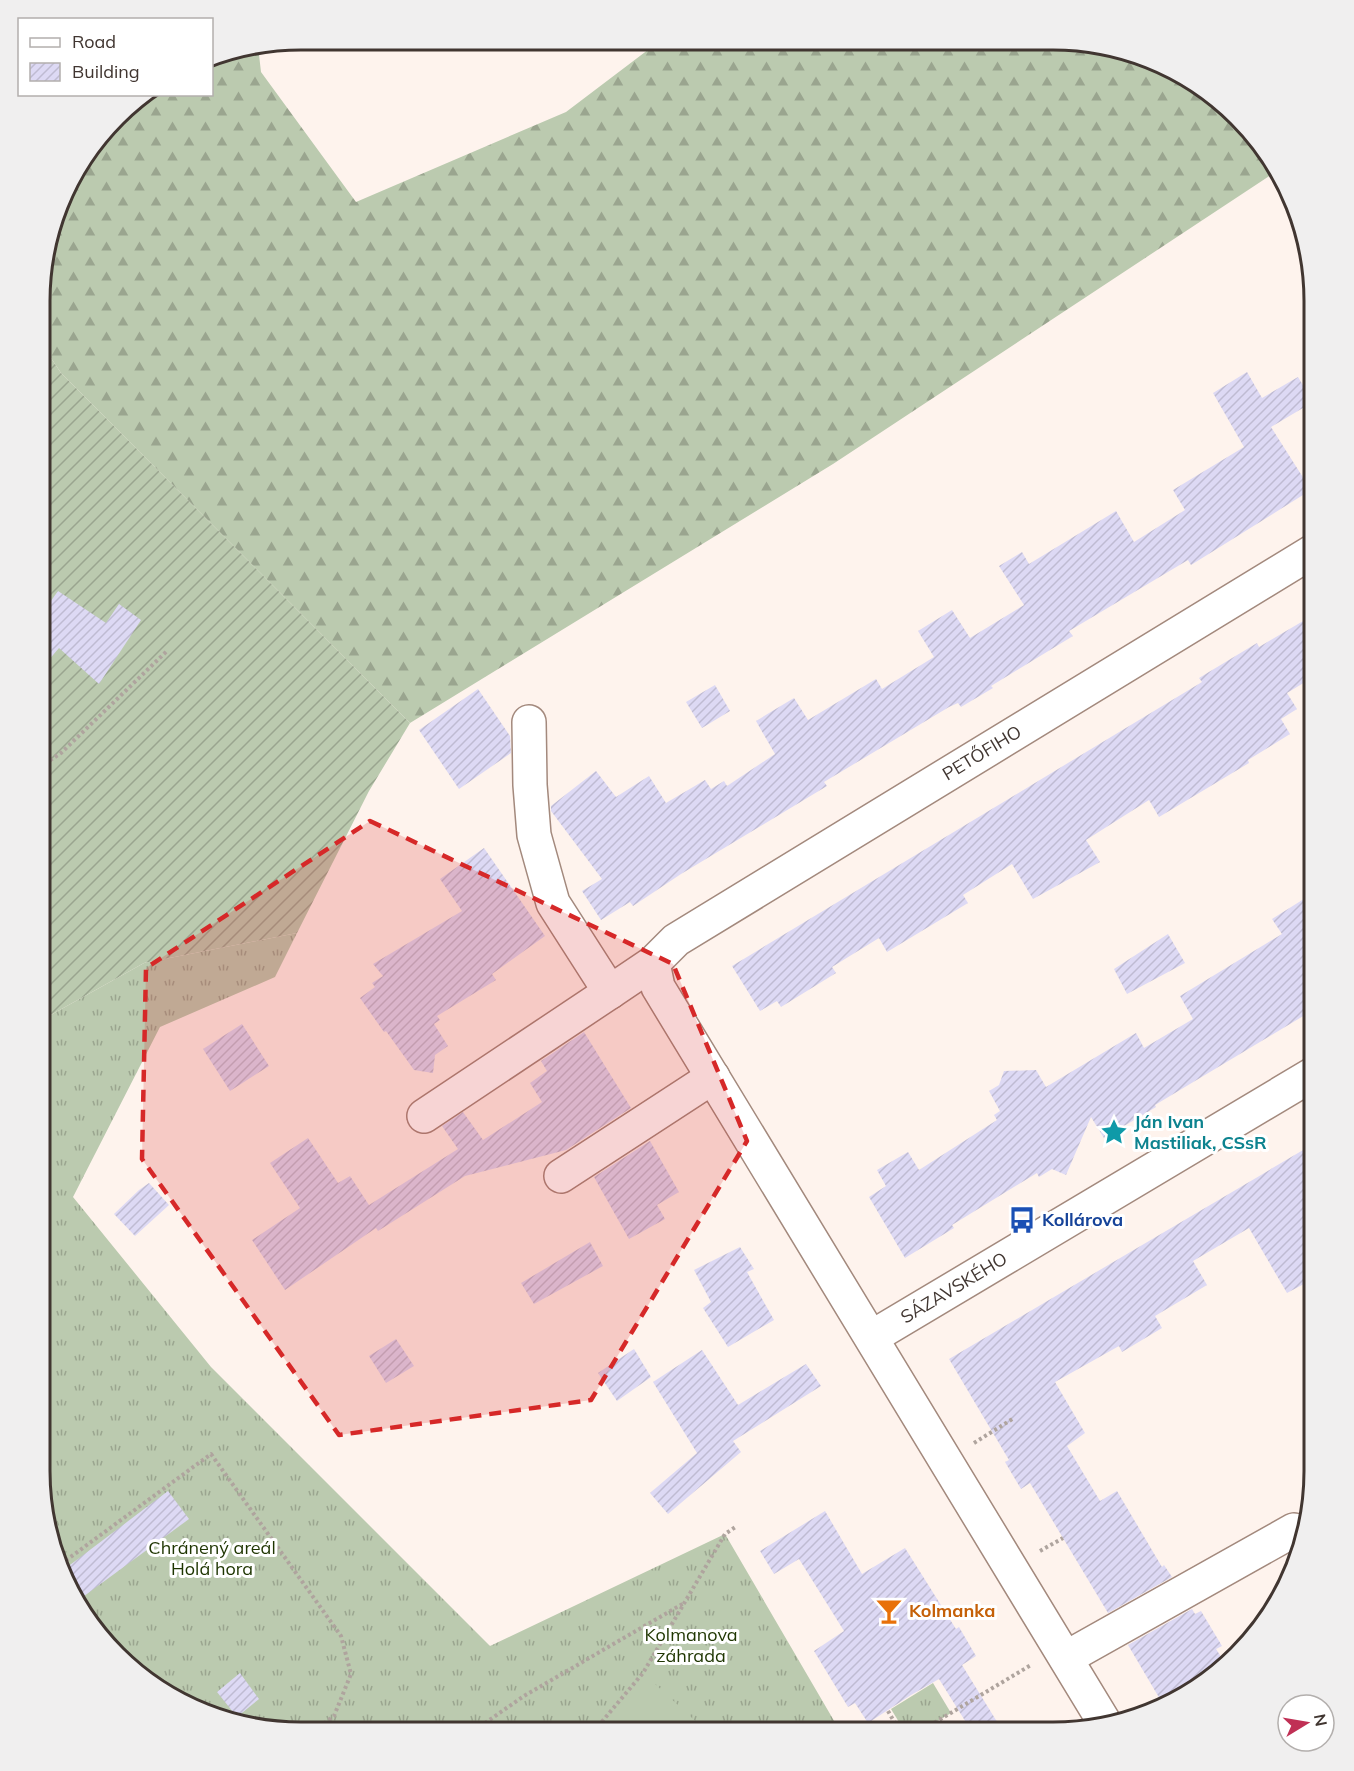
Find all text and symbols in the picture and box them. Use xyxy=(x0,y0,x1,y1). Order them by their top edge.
legend xyxy=(18,18,213,96)
text: Road xyxy=(72,30,116,53)
text: Building xyxy=(72,60,140,83)
street label: PETŐFIHO xyxy=(938,720,1026,785)
place label: Ján Ivan Mastiliak, CSsR xyxy=(1134,1110,1267,1154)
place icon: Ján Ivan Mastiliak, CSsR xyxy=(1099,1117,1129,1147)
bus stop icon: Kollárova xyxy=(1007,1205,1037,1235)
place label: Kollárova xyxy=(1042,1208,1123,1231)
street label: SÁZAVSKÉHO xyxy=(896,1247,1011,1328)
park label: Chránený areál Holá hora xyxy=(148,1536,276,1580)
bar icon: Kolmanka xyxy=(874,1596,904,1626)
place label: Kolmanka xyxy=(909,1599,995,1622)
park label: Kolmanova záhrada xyxy=(644,1623,738,1667)
north arrow xyxy=(1276,1693,1336,1753)
text: N xyxy=(1310,1712,1332,1728)

